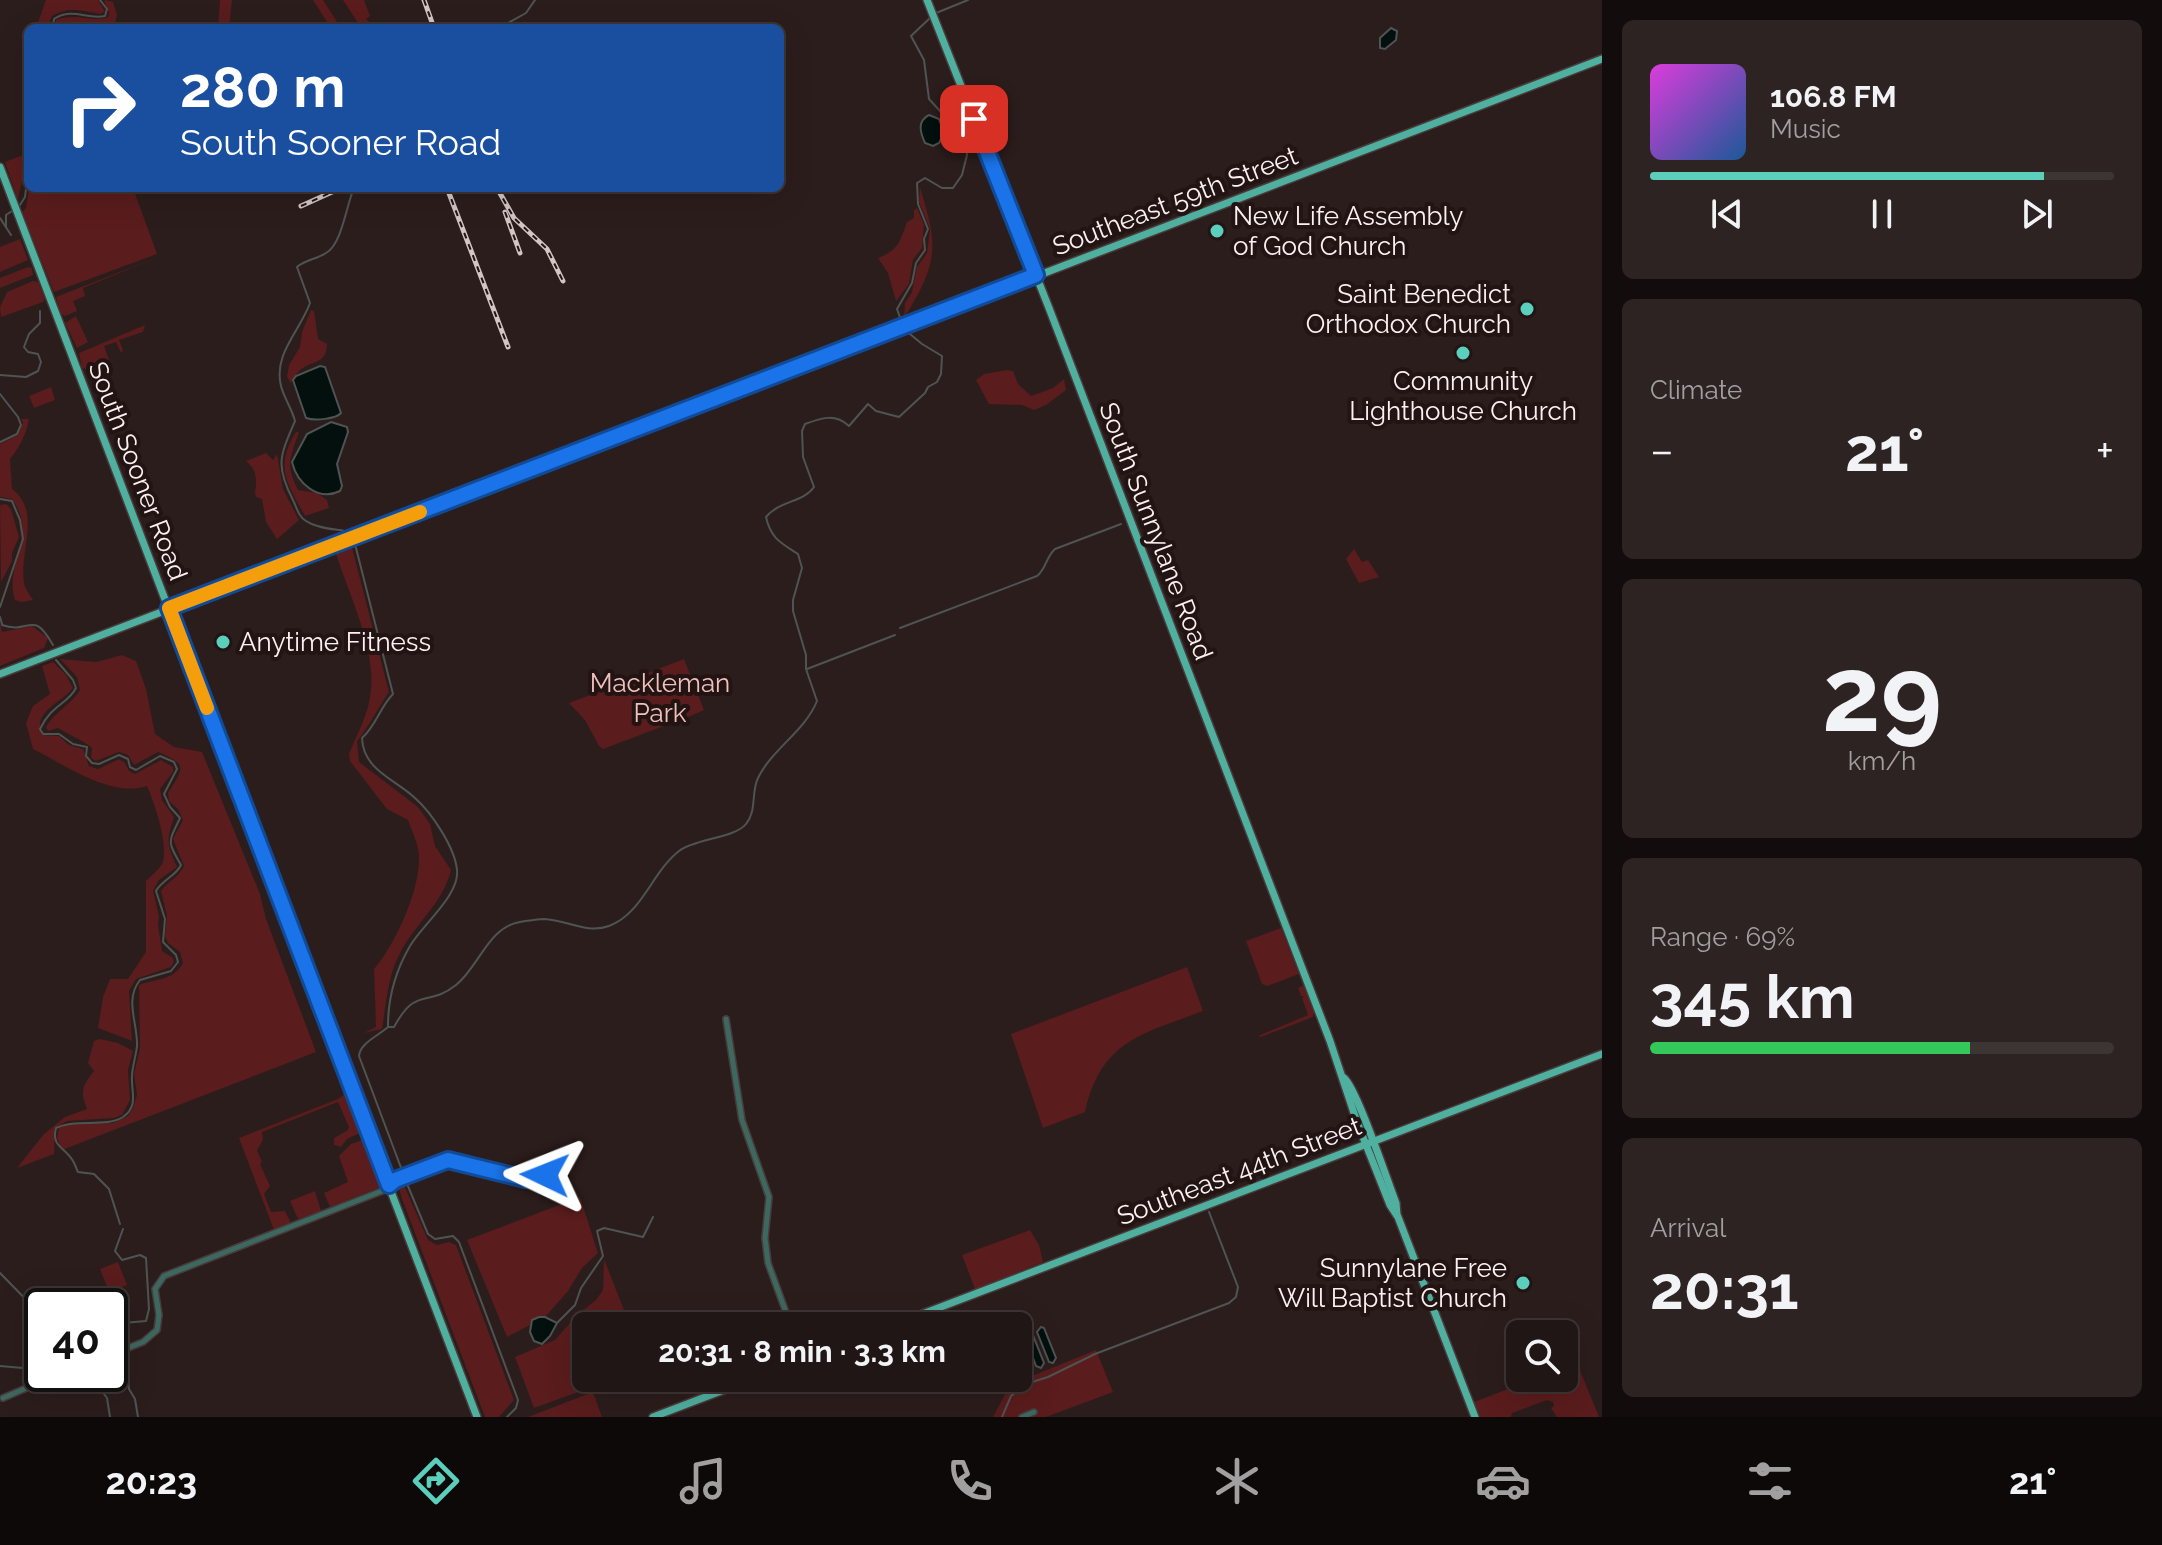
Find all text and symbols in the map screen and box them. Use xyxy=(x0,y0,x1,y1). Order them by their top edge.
text: 280 m xyxy=(180,54,345,120)
icon: right xyxy=(48,56,152,160)
text: 106.8 FM xyxy=(1770,79,1897,114)
pin xyxy=(940,85,1008,153)
icon: arrive xyxy=(952,97,996,141)
text: Music xyxy=(1770,114,1841,144)
text: South Sooner Road xyxy=(180,121,501,163)
street label: Southeast 59th Street xyxy=(1048,140,1302,262)
icon: previous xyxy=(1705,192,1749,236)
icon: pause xyxy=(1860,192,1904,236)
icon: next xyxy=(2015,192,2059,236)
place label: New Life Assembly of God Church xyxy=(1233,201,1463,261)
marker: New Life Assembly of God Church xyxy=(1208,222,1226,240)
place label: Saint Benedict Orthodox Church xyxy=(1306,279,1511,339)
marker: Saint Benedict Orthodox Church xyxy=(1518,300,1536,318)
marker: Community Lighthouse Church xyxy=(1454,344,1472,362)
street label: South Sooner Road xyxy=(82,357,194,585)
place label: Community Lighthouse Church xyxy=(1349,366,1577,426)
text: Climate xyxy=(1650,375,1742,405)
street label: South Sunnylane Road xyxy=(1093,398,1219,664)
text: 21° xyxy=(1845,415,1924,485)
text: − xyxy=(1650,425,1674,476)
text: + xyxy=(2096,425,2114,476)
place label: Anytime Fitness xyxy=(239,627,431,657)
marker: Anytime Fitness xyxy=(214,633,232,651)
text: 29 xyxy=(1822,633,1942,755)
park label: Mackleman Park xyxy=(590,668,730,728)
text: km/h xyxy=(1848,746,1916,776)
text: Range · 69% xyxy=(1650,922,1795,952)
text: 345 km xyxy=(1650,962,1855,1032)
street label: Southeast 44th Street xyxy=(1113,1111,1365,1231)
position arrow xyxy=(503,1133,587,1217)
text: Arrival xyxy=(1650,1213,1726,1243)
place label: Sunnylane Free Will Baptist Church xyxy=(1278,1253,1507,1313)
text: 20:31 xyxy=(1650,1253,1799,1323)
marker: Sunnylane Free Will Baptist Church xyxy=(1514,1274,1532,1292)
speed limit sign: 40 xyxy=(24,1288,128,1392)
map controls xyxy=(1506,1320,1578,1392)
button: search xyxy=(1506,1320,1578,1392)
text: 20:31 · 8 min · 3.3 km xyxy=(658,1334,946,1369)
icon: directions xyxy=(408,1453,464,1509)
icon: music xyxy=(675,1453,731,1509)
icon: phone xyxy=(942,1453,998,1509)
icon: climate xyxy=(1209,1453,1265,1509)
icon: car xyxy=(1475,1453,1531,1509)
icon: filters xyxy=(1742,1453,1798,1509)
text: 20:23 xyxy=(105,1460,197,1502)
text: 21° xyxy=(2009,1460,2057,1502)

